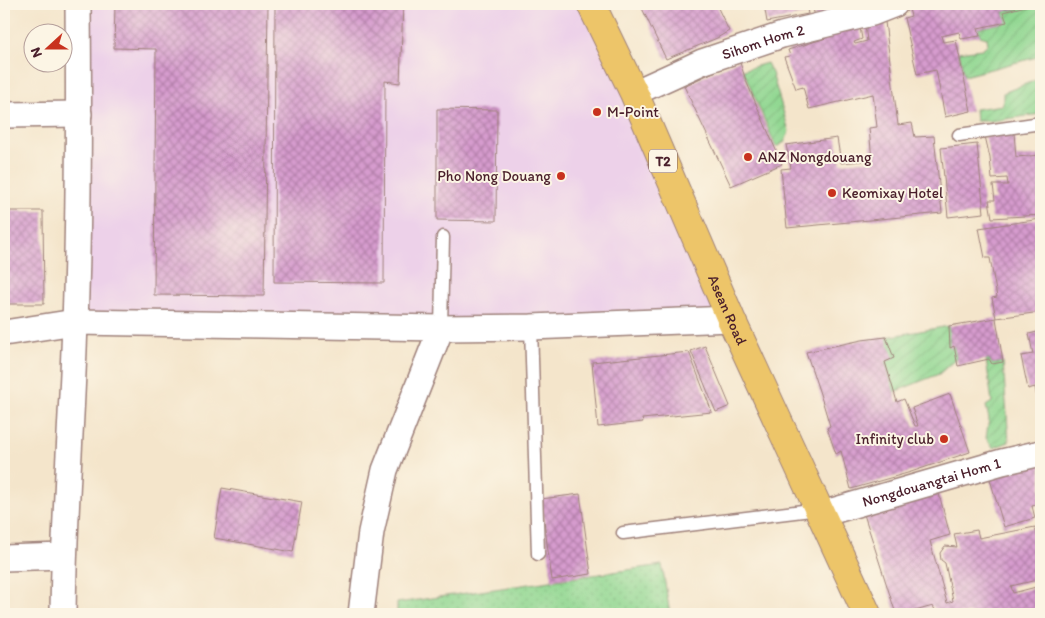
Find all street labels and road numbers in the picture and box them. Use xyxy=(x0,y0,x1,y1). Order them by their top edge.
street label: Sihom Hom 2 xyxy=(720,21,806,64)
road number: T2 xyxy=(649,150,677,172)
street label: Asean Road xyxy=(704,272,751,348)
street label: Nongdouangtai Hom 1 xyxy=(860,454,1003,511)

